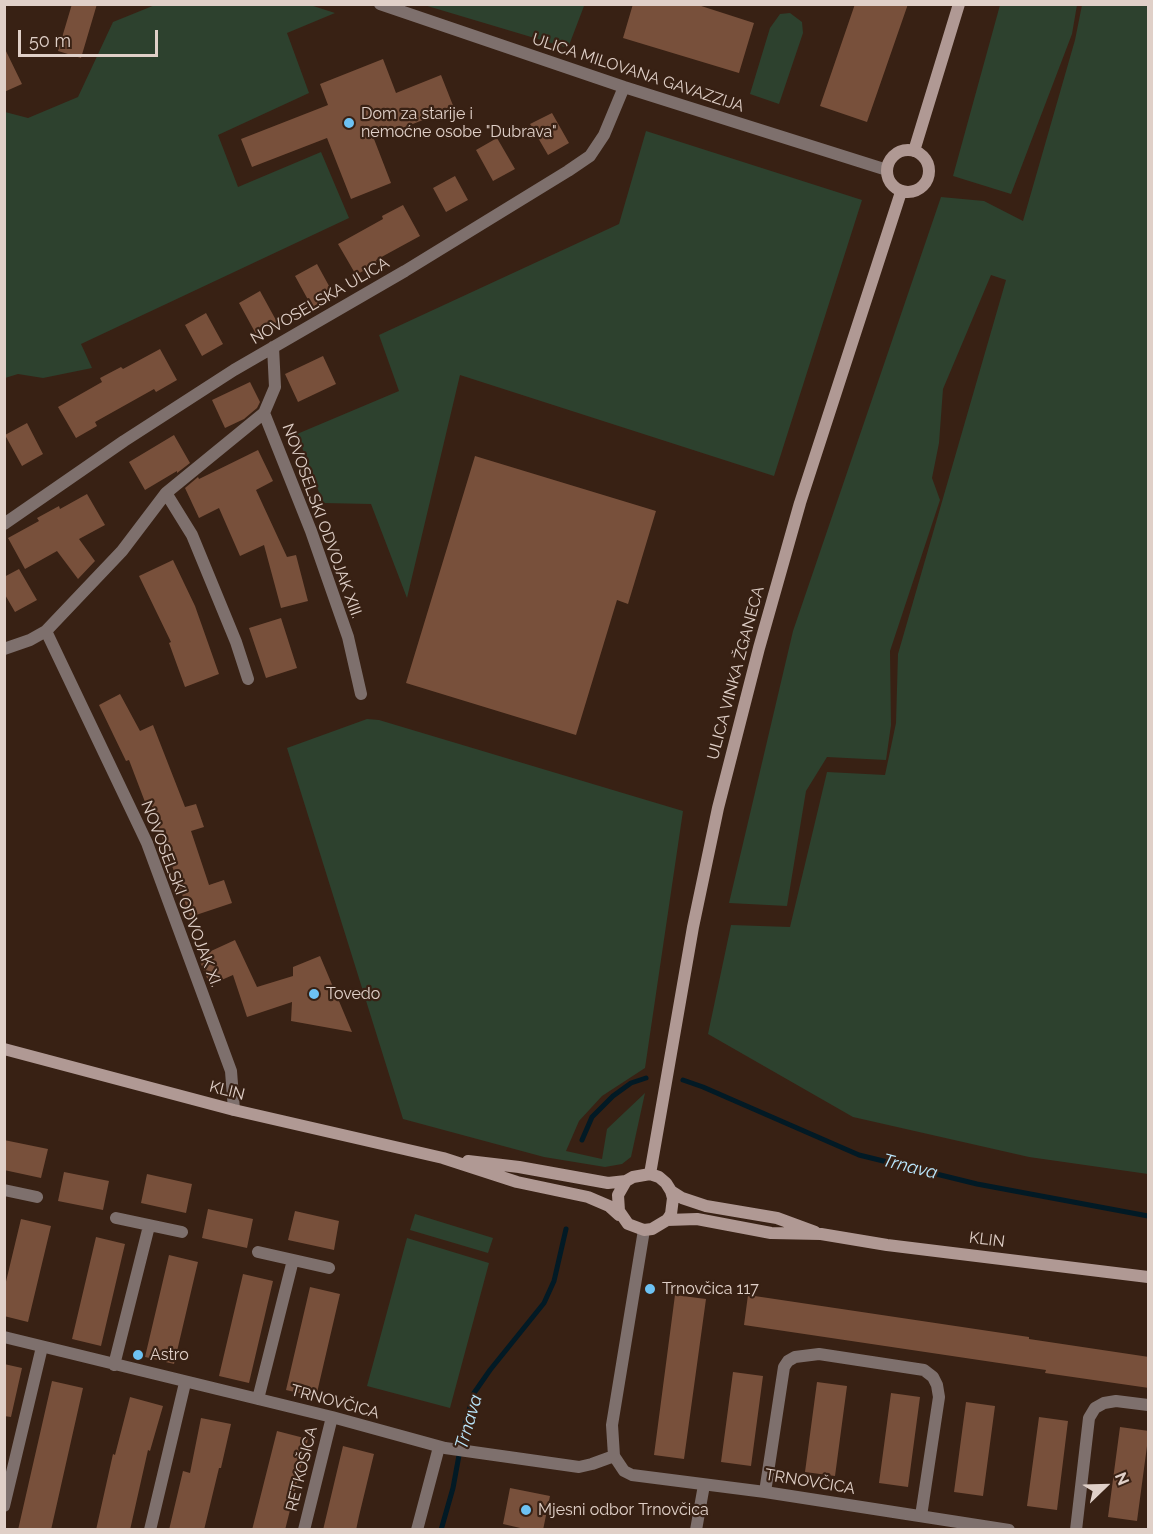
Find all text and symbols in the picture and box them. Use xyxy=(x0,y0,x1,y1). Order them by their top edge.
scale bar xyxy=(21,18,160,56)
text: 50 m xyxy=(29,30,71,51)
street label: ULICA MILOVANA GAVAZZIJA xyxy=(529,30,747,116)
place label: Dom za starije i nemoćne osobe "Dubrava" xyxy=(361,104,557,142)
marker: Dom za starije i nemoćne osobe "Dubrava" xyxy=(342,116,356,130)
street label: NOVOSELSKA ULICA xyxy=(247,253,393,349)
street label: NOVOSELSKI ODVOJAK XIII. xyxy=(278,421,366,621)
street label: ULICA VINKA ŽGANECA xyxy=(704,584,768,762)
street label: NOVOSELSKI ODVOJAK XI. xyxy=(137,798,225,990)
place label: Tovedo xyxy=(326,984,380,1004)
marker: Tovedo xyxy=(307,987,321,1001)
street label: KLIN xyxy=(207,1077,247,1105)
water label: Trnava xyxy=(880,1150,940,1184)
street label: KLIN xyxy=(968,1228,1006,1252)
place label: Trnovčica 117 xyxy=(662,1279,759,1299)
marker: Trnovčica 117 xyxy=(643,1282,657,1296)
place label: Astro xyxy=(150,1345,189,1365)
marker: Astro xyxy=(131,1348,145,1362)
street label: TRNOVČICA xyxy=(288,1381,382,1423)
water label: Trnava xyxy=(451,1392,487,1452)
street label: RETKOŠICA xyxy=(282,1425,322,1513)
north arrow xyxy=(1075,1456,1135,1516)
street label: TRNOVČICA xyxy=(763,1465,857,1499)
text: N xyxy=(1111,1469,1133,1488)
place label: Mjesni odbor Trnovčica xyxy=(538,1500,709,1520)
marker: Mjesni odbor Trnovčica xyxy=(519,1503,533,1517)

